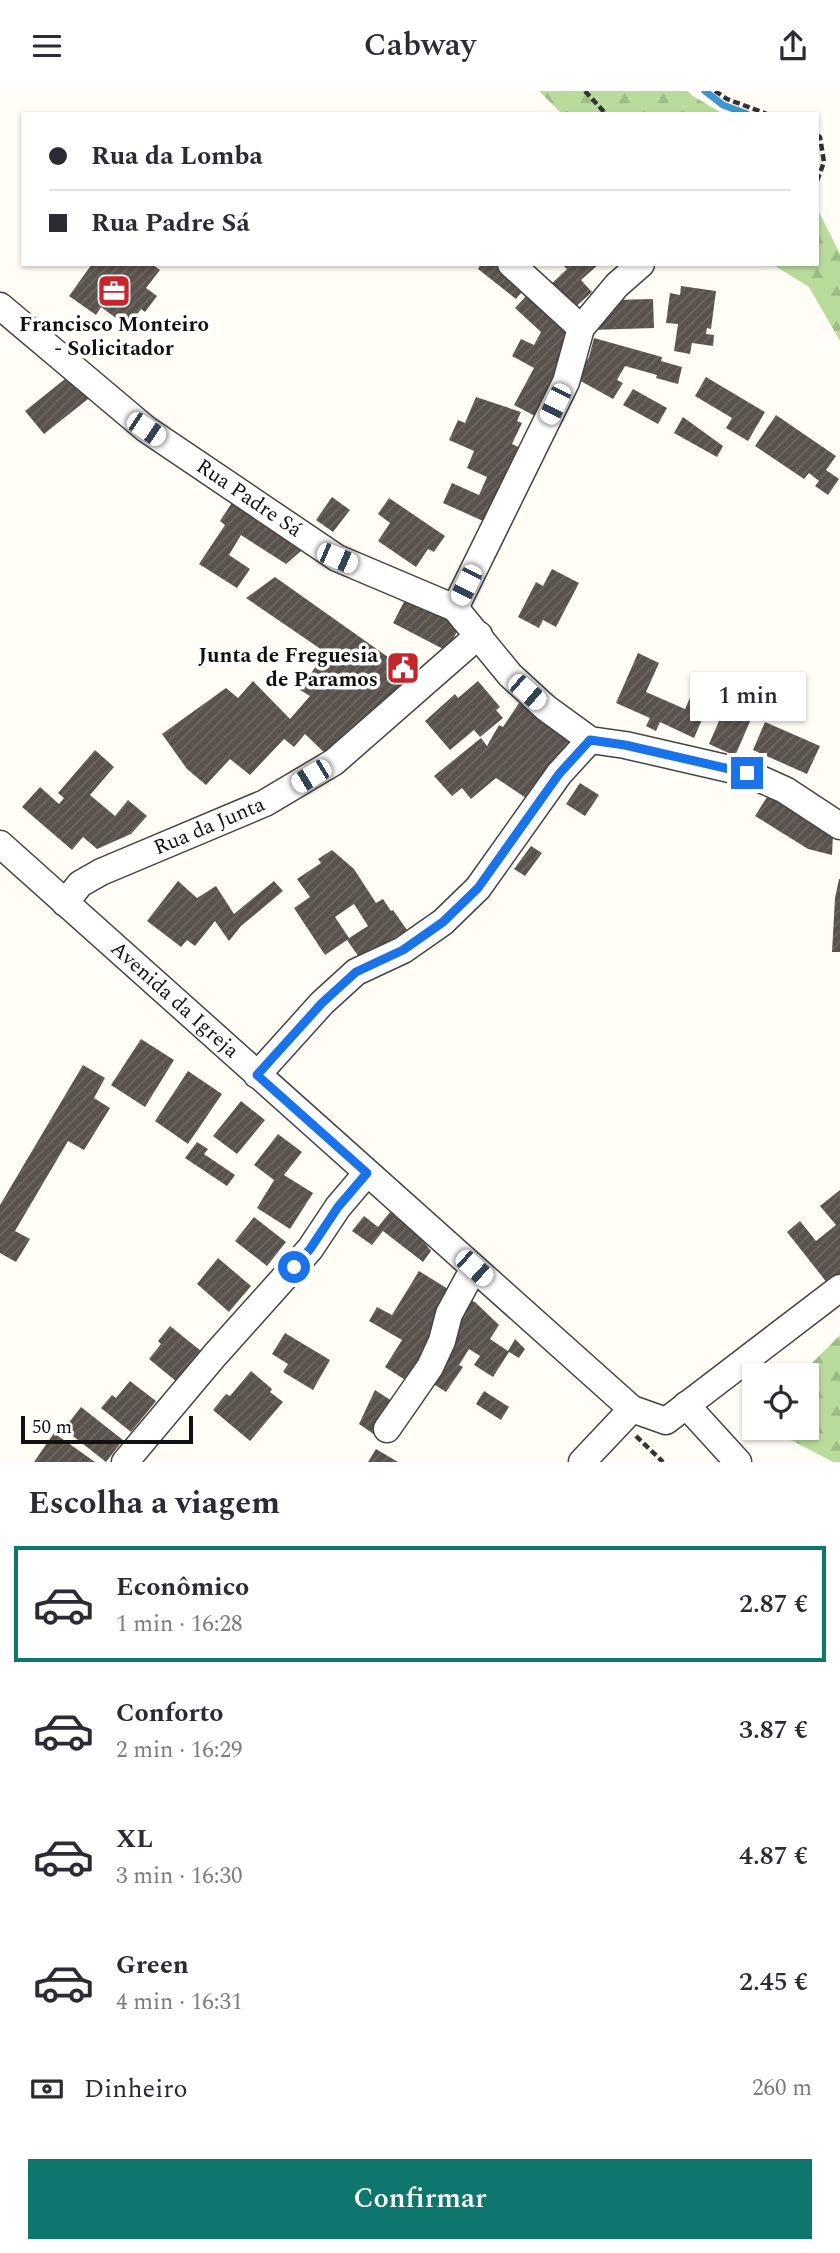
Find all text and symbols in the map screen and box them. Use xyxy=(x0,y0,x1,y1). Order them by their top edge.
text: Cabway xyxy=(364,21,476,70)
icon: menu xyxy=(28,27,66,65)
icon: share xyxy=(774,27,812,65)
text: Rua da Lomba xyxy=(91,136,263,176)
text: Rua Padre Sá xyxy=(91,203,250,243)
office icon: Francisco Monteiro - Solicitador xyxy=(95,272,133,310)
place label: Francisco Monteiro - Solicitador xyxy=(19,309,209,365)
car xyxy=(537,381,574,427)
car xyxy=(123,409,170,449)
street label: Rua Padre Sá xyxy=(189,451,309,546)
car xyxy=(314,540,361,576)
car xyxy=(448,562,485,608)
place label: Junta de Freguesia de Paramos xyxy=(198,640,378,696)
public building icon: Junta de Freguesia de Paramos xyxy=(384,649,422,687)
car xyxy=(505,670,550,714)
callout: 1 min xyxy=(689,671,805,721)
text: 1 min xyxy=(718,679,778,714)
car xyxy=(288,756,335,796)
route end xyxy=(731,757,763,789)
street label: Rua da Junta xyxy=(149,788,271,864)
street label: Avenida da Igreja xyxy=(103,934,247,1067)
car xyxy=(452,1246,497,1290)
route start xyxy=(278,1251,310,1283)
map controls xyxy=(742,1363,819,1440)
button: locate xyxy=(742,1363,819,1440)
scale bar xyxy=(21,1413,192,1445)
text: 50 m xyxy=(32,1413,72,1442)
text: Escolha a viagem xyxy=(28,1479,280,1528)
text: Econômico xyxy=(116,1567,249,1607)
icon: car xyxy=(32,1573,95,1636)
text: 2.87 € xyxy=(739,1584,808,1624)
text: 1 min · 16:28 xyxy=(116,1607,243,1642)
text: Conforto xyxy=(116,1693,224,1733)
icon: car xyxy=(32,1699,95,1762)
text: 3.87 € xyxy=(739,1710,808,1750)
text: 2 min · 16:29 xyxy=(116,1733,243,1768)
text: XL xyxy=(116,1819,153,1859)
icon: car xyxy=(32,1825,95,1888)
text: 4.87 € xyxy=(739,1836,808,1876)
text: 3 min · 16:30 xyxy=(116,1859,243,1894)
text: Green xyxy=(116,1945,189,1985)
icon: car xyxy=(32,1951,95,2014)
text: 2.45 € xyxy=(739,1962,808,2002)
text: 4 min · 16:31 xyxy=(116,1985,243,2020)
text: Dinheiro xyxy=(84,2069,188,2109)
icon: cash xyxy=(28,2070,66,2108)
text: 260 m xyxy=(752,2071,812,2106)
button: Confirmar xyxy=(28,2159,812,2239)

